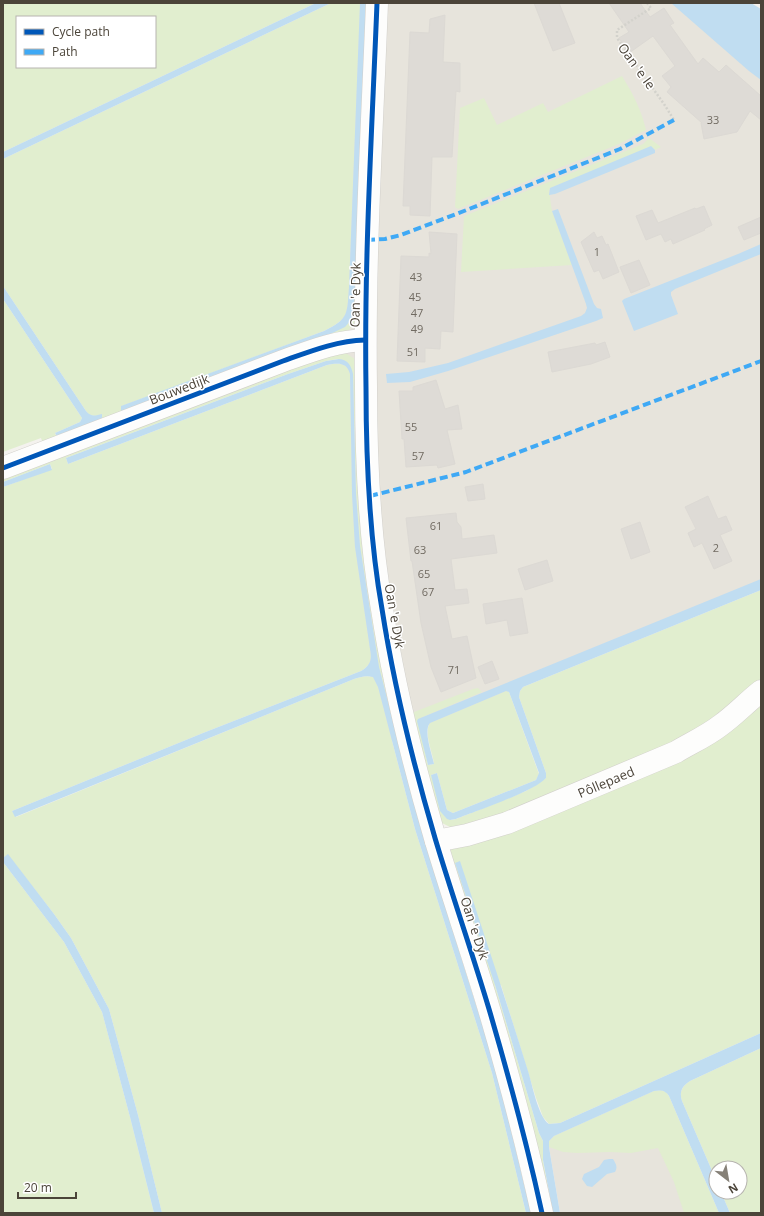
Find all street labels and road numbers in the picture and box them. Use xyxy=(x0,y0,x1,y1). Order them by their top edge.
street label: Oan 'e Ie xyxy=(614,39,660,93)
street label: Oan 'e Dyk xyxy=(345,262,365,328)
street label: Bouwedijk xyxy=(146,369,212,409)
street label: Oan 'e Dyk xyxy=(380,582,410,650)
street label: Pôllepaed xyxy=(575,762,637,802)
street label: Oan 'e Dyk xyxy=(456,894,494,962)

